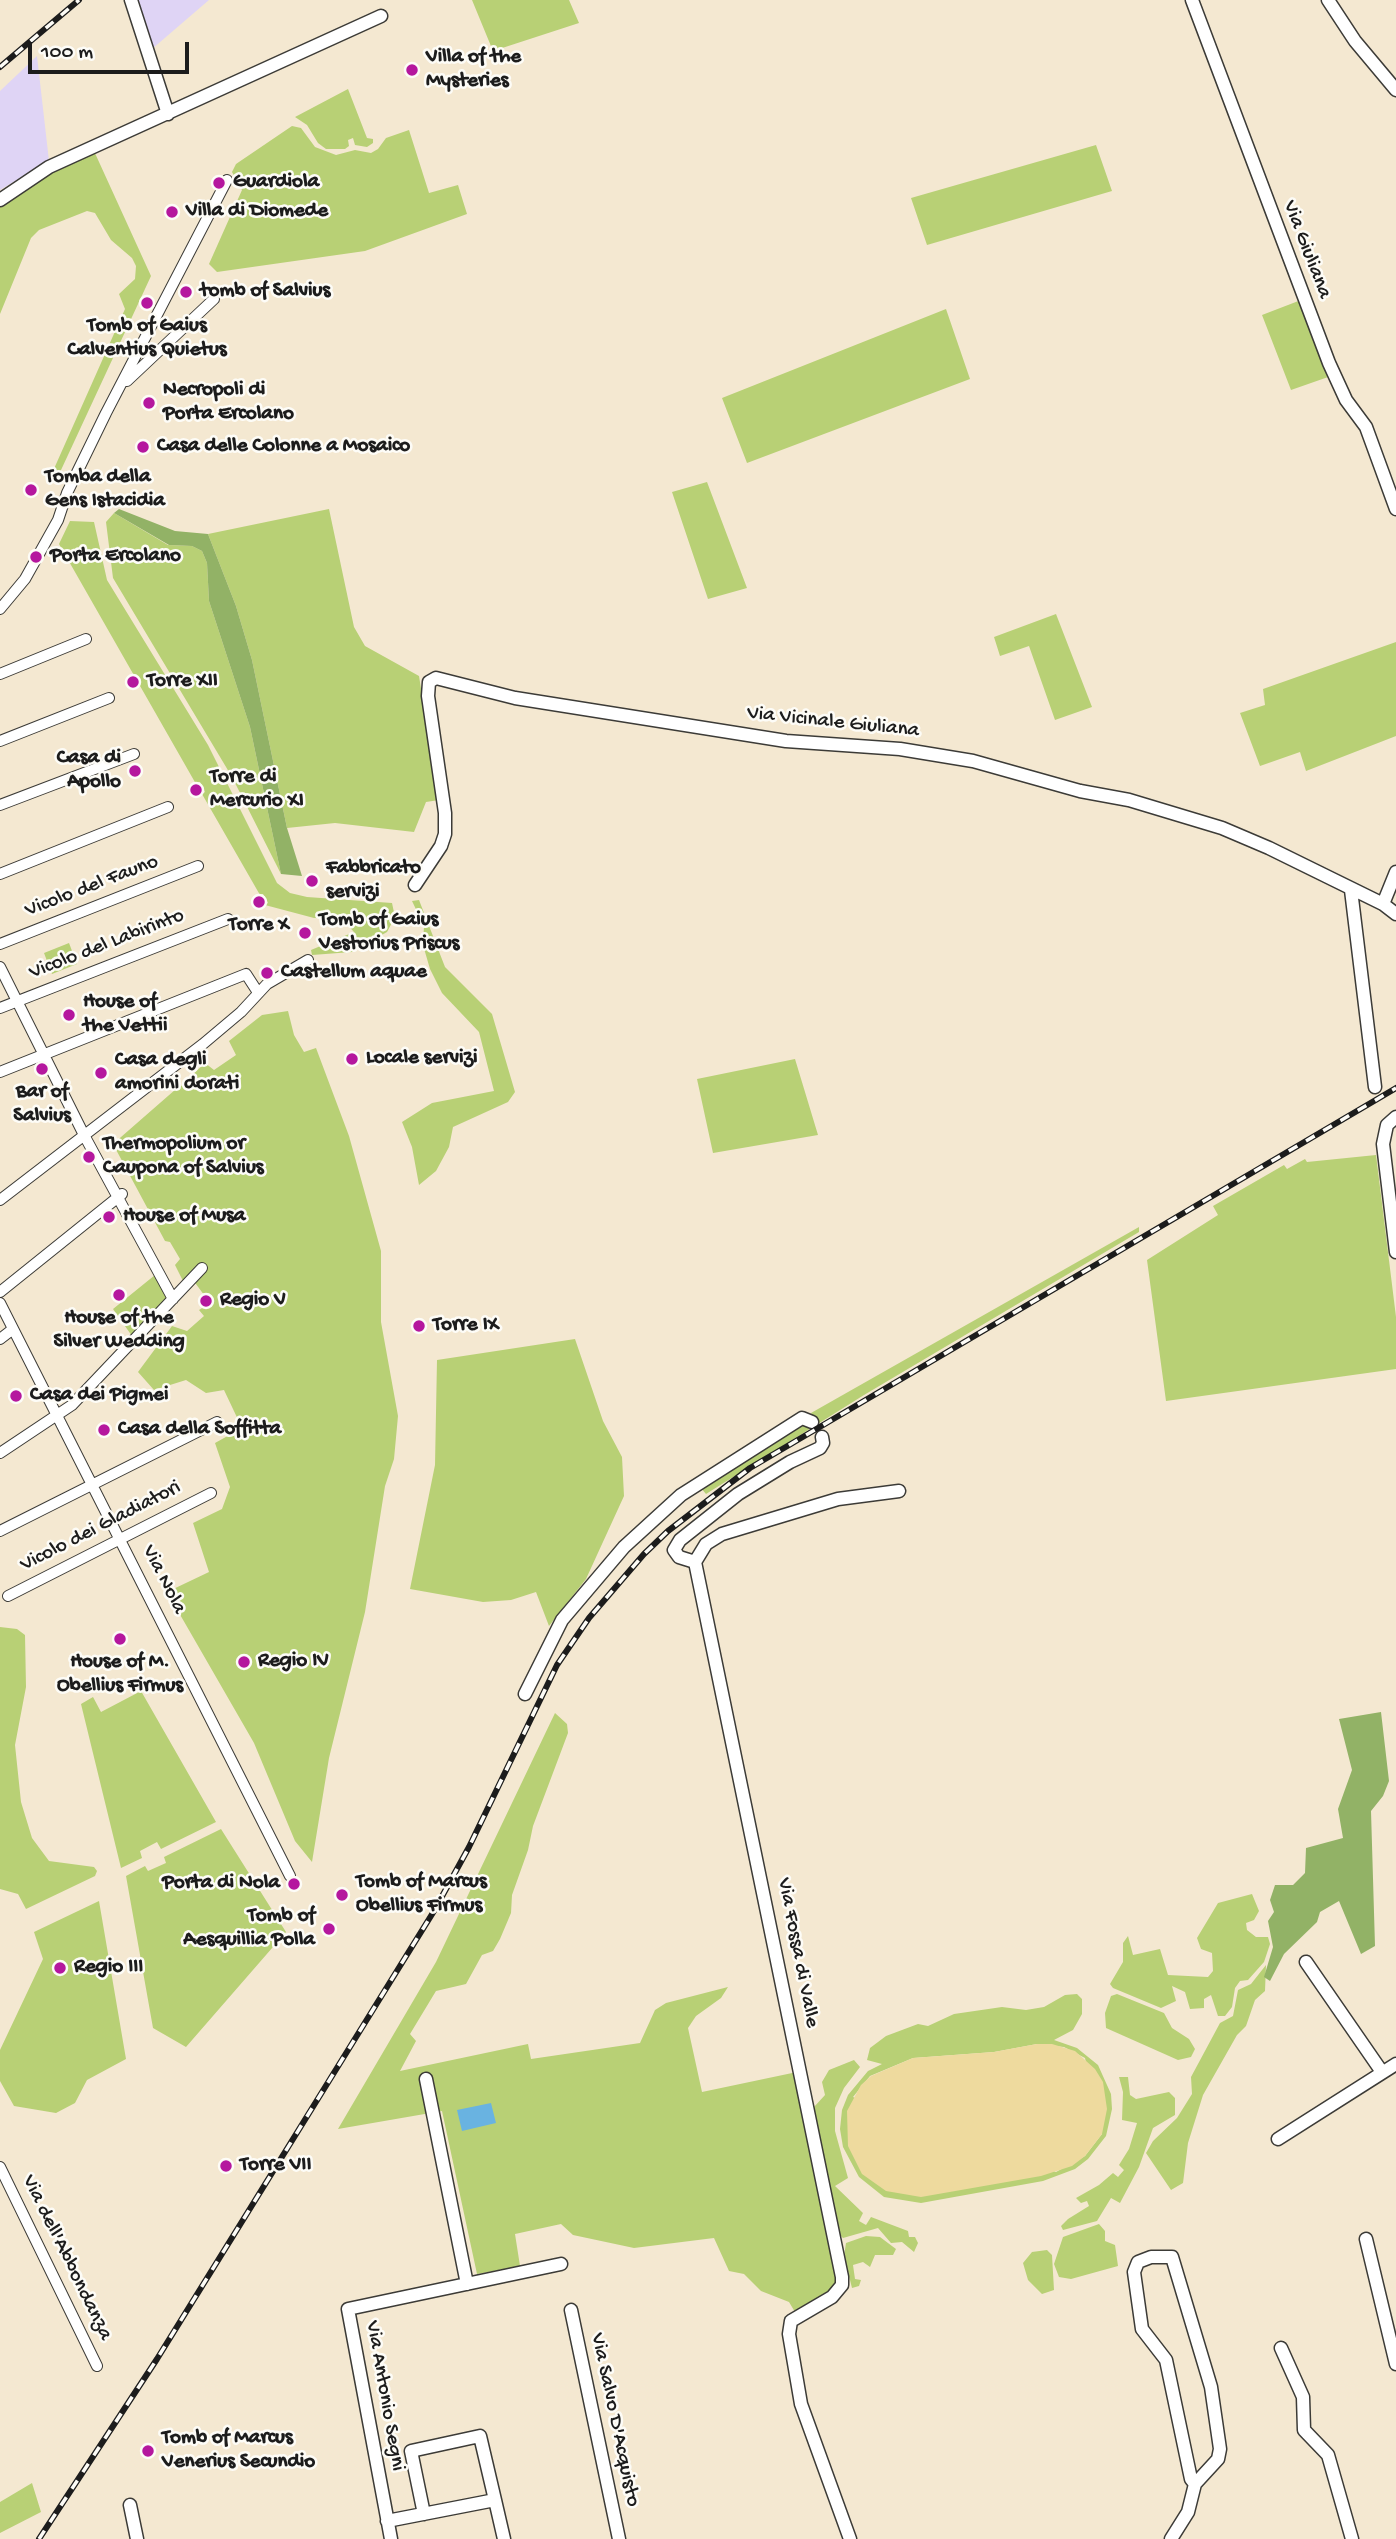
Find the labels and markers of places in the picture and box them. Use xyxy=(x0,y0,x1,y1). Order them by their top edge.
place label: Villa of the Mysteries xyxy=(426,45,521,95)
marker: Villa of the Mysteries xyxy=(404,62,420,78)
place label: Guardiola xyxy=(233,170,319,196)
marker: Guardiola xyxy=(211,175,227,191)
place label: Villa di Diomede xyxy=(186,199,328,225)
marker: Villa di Diomede xyxy=(164,204,180,220)
place label: tomb of Salvius xyxy=(200,279,330,305)
marker: tomb of Salvius xyxy=(178,284,194,300)
marker: Tomb of Gaius Calventius Quietus xyxy=(139,295,155,311)
place label: Tomb of Gaius Calventius Quietus xyxy=(68,314,226,364)
place label: Necropoli di Porta Ercolano xyxy=(163,378,294,428)
marker: Necropoli di Porta Ercolano xyxy=(141,395,157,411)
place label: Casa delle Colonne a Mosaico xyxy=(157,434,410,460)
marker: Casa delle Colonne a Mosaico xyxy=(135,439,151,455)
place label: Tomba della Gens Istacidia xyxy=(45,465,165,515)
marker: Tomba della Gens Istacidia xyxy=(23,482,39,498)
place label: Porta Ercolano xyxy=(50,544,181,570)
marker: Porta Ercolano xyxy=(28,549,44,565)
place label: Torre XII xyxy=(147,669,218,695)
marker: Torre XII xyxy=(125,674,141,690)
place label: Casa di Apollo xyxy=(57,746,121,796)
marker: Casa di Apollo xyxy=(127,763,143,779)
place label: Torre di Mercurio XI xyxy=(210,765,304,815)
marker: Torre di Mercurio XI xyxy=(188,782,204,798)
place label: Fabbricato servizi xyxy=(326,856,421,906)
marker: Fabbricato servizi xyxy=(304,873,320,889)
marker: Torre X xyxy=(251,894,267,910)
place label: Tomb of Gaius Vestorius Priscus xyxy=(319,908,459,958)
place label: Torre X xyxy=(229,913,289,939)
marker: Tomb of Gaius Vestorius Priscus xyxy=(297,925,313,941)
place label: Castellum aquae xyxy=(281,960,427,986)
marker: Castellum aquae xyxy=(259,965,275,981)
place label: House of the Vettii xyxy=(83,990,167,1040)
marker: House of the Vettii xyxy=(61,1007,77,1023)
place label: Locale servizi xyxy=(366,1046,477,1072)
place label: Casa degli amorini dorati xyxy=(115,1048,239,1098)
marker: Locale servizi xyxy=(344,1051,360,1067)
marker: Bar of Salvius xyxy=(34,1061,50,1077)
marker: Casa degli amorini dorati xyxy=(93,1065,109,1081)
place label: Bar of Salvius xyxy=(13,1080,71,1130)
place label: Thermopolium or Caupona of Salvius xyxy=(103,1132,263,1182)
marker: Thermopolium or Caupona of Salvius xyxy=(81,1149,97,1165)
place label: House of Musa xyxy=(123,1204,245,1230)
marker: House of Musa xyxy=(101,1209,117,1225)
marker: House of the Silver Wedding xyxy=(111,1287,127,1303)
place label: Regio V xyxy=(220,1288,286,1314)
marker: Regio V xyxy=(198,1293,214,1309)
place label: House of the Silver Wedding xyxy=(53,1306,185,1356)
place label: Torre IX xyxy=(433,1313,499,1339)
marker: Torre IX xyxy=(411,1318,427,1334)
place label: Casa dei Pigmei xyxy=(30,1383,168,1409)
marker: Casa dei Pigmei xyxy=(8,1388,24,1404)
place label: Casa della Soffitta xyxy=(118,1417,281,1443)
marker: Casa della Soffitta xyxy=(96,1422,112,1438)
marker: House of M. Obellius Firmus xyxy=(112,1631,128,1647)
place label: Regio IV xyxy=(258,1649,329,1675)
place label: House of M. Obellius Firmus xyxy=(57,1650,183,1700)
marker: Regio IV xyxy=(236,1654,252,1670)
place label: Tomb of Marcus Obellius Firmus xyxy=(356,1870,487,1920)
place label: Porta di Nola xyxy=(162,1871,280,1897)
marker: Porta di Nola xyxy=(286,1876,302,1892)
marker: Tomb of Marcus Obellius Firmus xyxy=(334,1887,350,1903)
place label: Tomb of Aesquillia Polla xyxy=(183,1904,315,1954)
marker: Tomb of Aesquillia Polla xyxy=(321,1921,337,1937)
place label: Regio III xyxy=(74,1955,143,1981)
marker: Regio III xyxy=(52,1960,68,1976)
place label: Torre VII xyxy=(240,2153,311,2179)
marker: Torre VII xyxy=(218,2158,234,2174)
place label: Tomb of Marcus Venerius Secundio xyxy=(162,2426,315,2476)
marker: Tomb of Marcus Venerius Secundio xyxy=(140,2443,156,2459)

